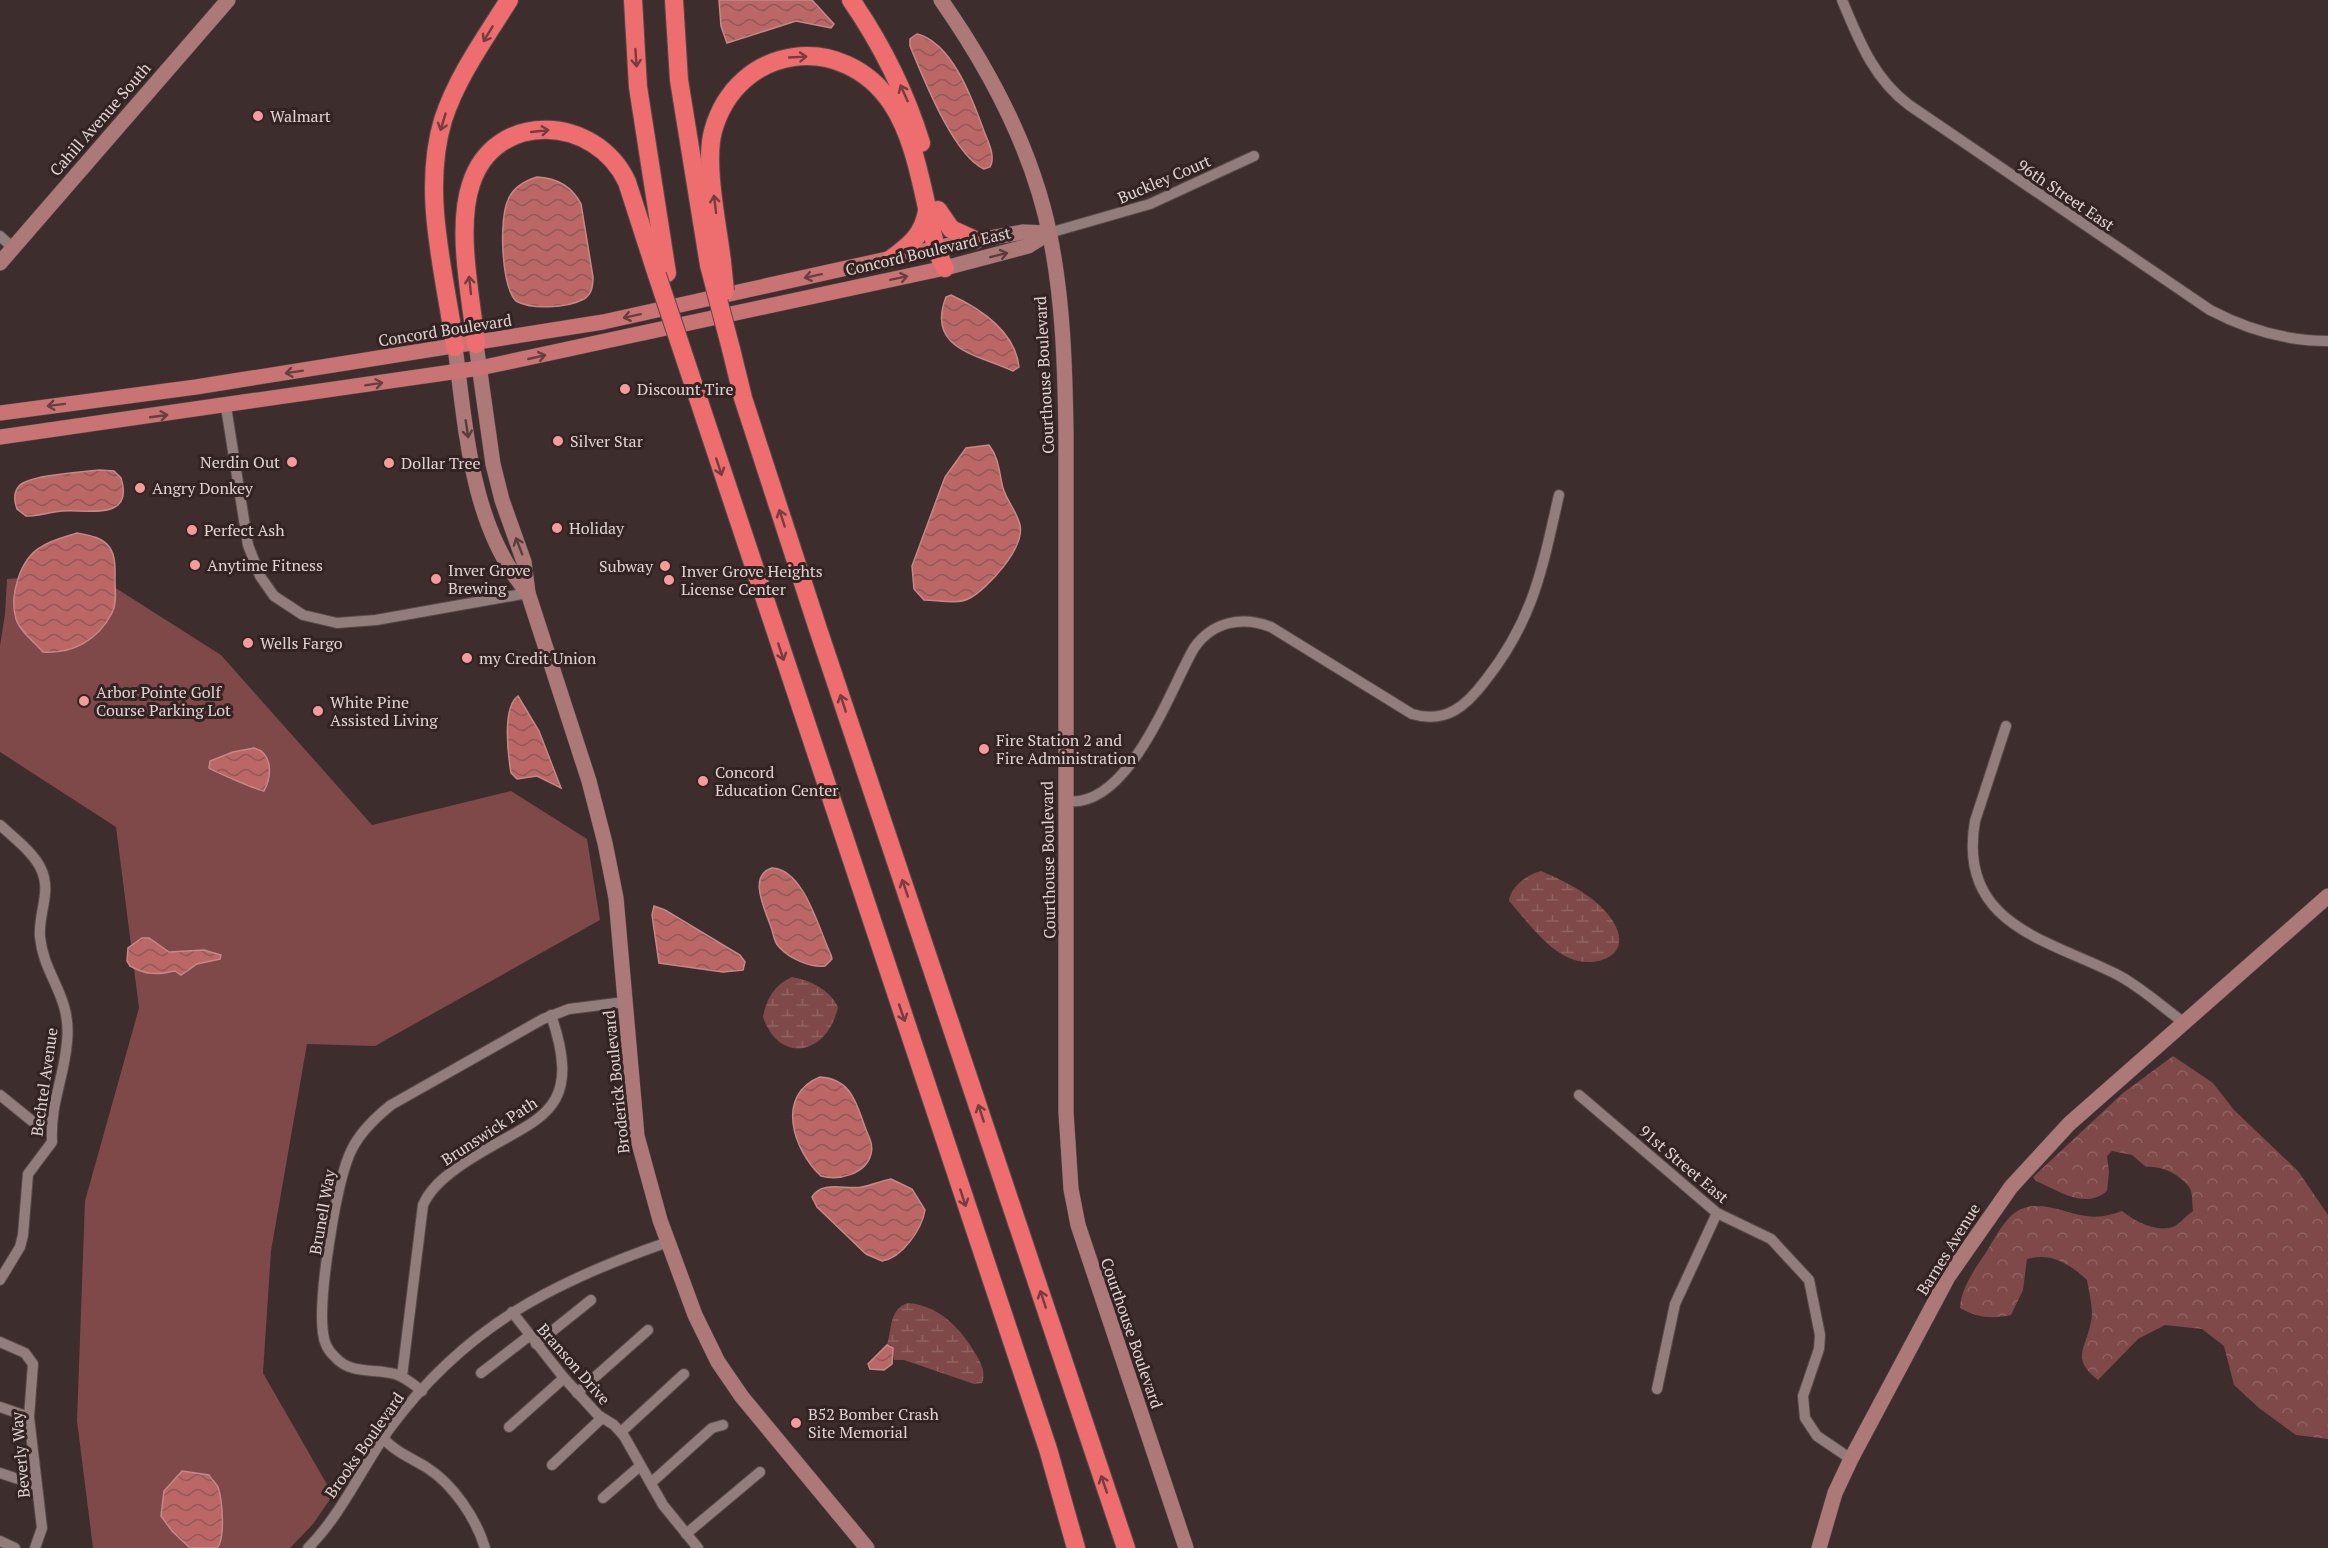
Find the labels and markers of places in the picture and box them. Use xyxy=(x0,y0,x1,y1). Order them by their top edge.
place label: Walmart xyxy=(270,105,331,127)
marker: Walmart xyxy=(251,109,265,123)
place label: Discount Tire xyxy=(637,378,734,400)
marker: Discount Tire xyxy=(618,382,632,396)
place label: Silver Star xyxy=(570,430,644,452)
marker: Silver Star xyxy=(551,434,565,448)
place label: Nerdin Out xyxy=(200,451,280,473)
place label: Dollar Tree xyxy=(401,452,481,474)
marker: Nerdin Out xyxy=(285,455,299,469)
marker: Dollar Tree xyxy=(382,456,396,470)
place label: Angry Donkey xyxy=(152,477,254,499)
marker: Angry Donkey xyxy=(133,481,147,495)
place label: Holiday xyxy=(569,517,625,539)
place label: Perfect Ash xyxy=(204,519,285,541)
marker: Holiday xyxy=(550,521,564,535)
marker: Perfect Ash xyxy=(185,523,199,537)
place label: Anytime Fitness xyxy=(207,554,323,576)
place label: Subway xyxy=(599,555,654,577)
marker: Anytime Fitness xyxy=(188,558,202,572)
place label: Inver Grove Brewing xyxy=(448,559,531,599)
marker: Subway xyxy=(658,559,672,573)
place label: Inver Grove Heights License Center xyxy=(681,560,823,600)
marker: Inver Grove Brewing xyxy=(429,572,443,586)
marker: Inver Grove Heights License Center xyxy=(662,573,676,587)
place label: Wells Fargo xyxy=(260,632,343,654)
marker: Wells Fargo xyxy=(241,636,255,650)
place label: my Credit Union xyxy=(479,647,597,669)
marker: my Credit Union xyxy=(460,651,474,665)
place label: Arbor Pointe Golf Course Parking Lot xyxy=(96,681,231,721)
place label: White Pine Assisted Living xyxy=(330,691,438,731)
marker: Arbor Pointe Golf Course Parking Lot xyxy=(77,694,91,708)
marker: White Pine Assisted Living xyxy=(311,704,325,718)
place label: Fire Station 2 and Fire Administration xyxy=(996,729,1137,769)
marker: Fire Station 2 and Fire Administration xyxy=(977,742,991,756)
place label: Concord Education Center xyxy=(715,761,839,801)
marker: Concord Education Center xyxy=(696,774,710,788)
place label: B52 Bomber Crash Site Memorial xyxy=(808,1403,940,1443)
marker: B52 Bomber Crash Site Memorial xyxy=(789,1416,803,1430)

